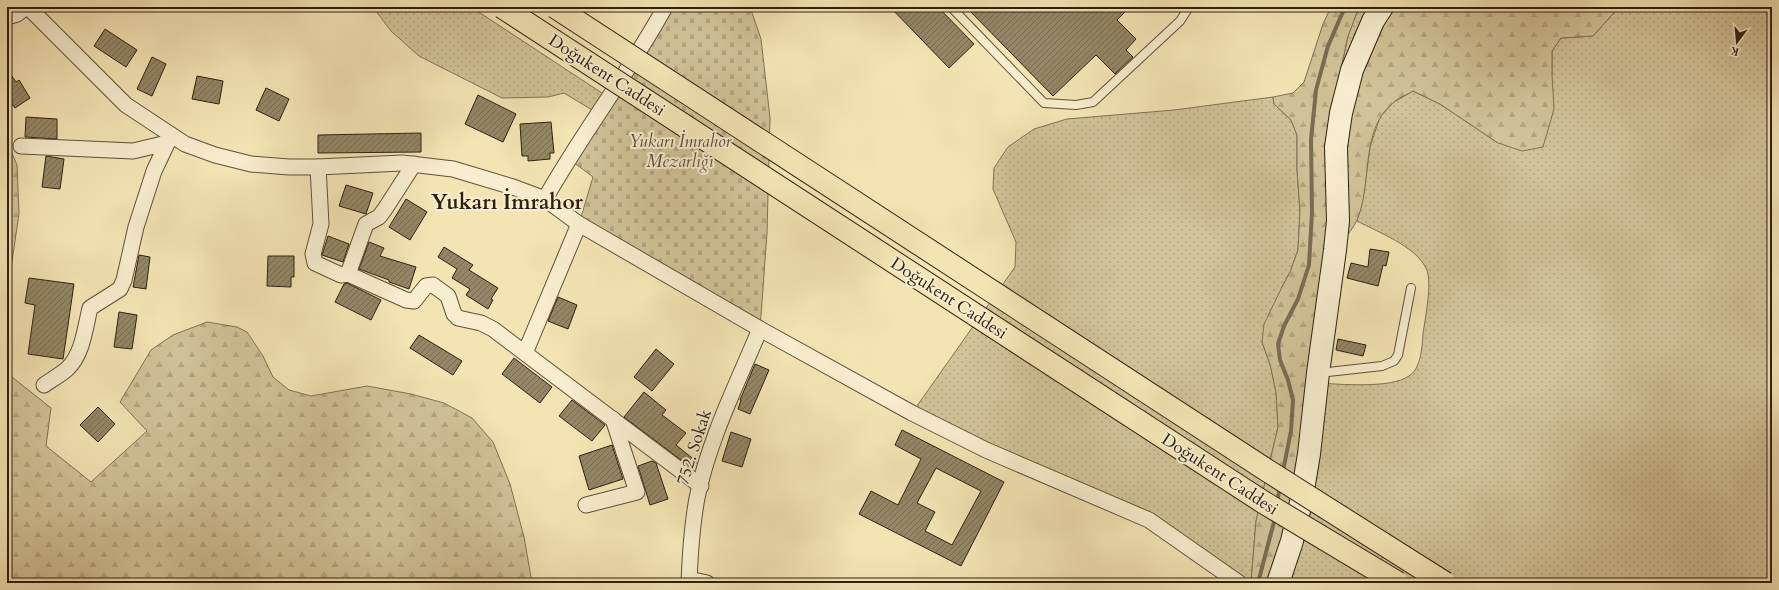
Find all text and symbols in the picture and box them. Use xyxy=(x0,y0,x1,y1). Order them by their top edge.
north arrow xyxy=(1717,22,1757,62)
street label: Doğukent Caddesi xyxy=(544,29,670,122)
text: K xyxy=(1728,43,1741,60)
park label: Yukarı İmrahor Mezarlığı xyxy=(629,130,732,173)
district label: Yukarı İmrahor xyxy=(431,188,583,217)
street label: Doğukent Caddesi xyxy=(886,252,1012,345)
street label: 752. Sokak xyxy=(671,405,717,488)
street label: Doğukent Caddesi xyxy=(1157,428,1283,521)

